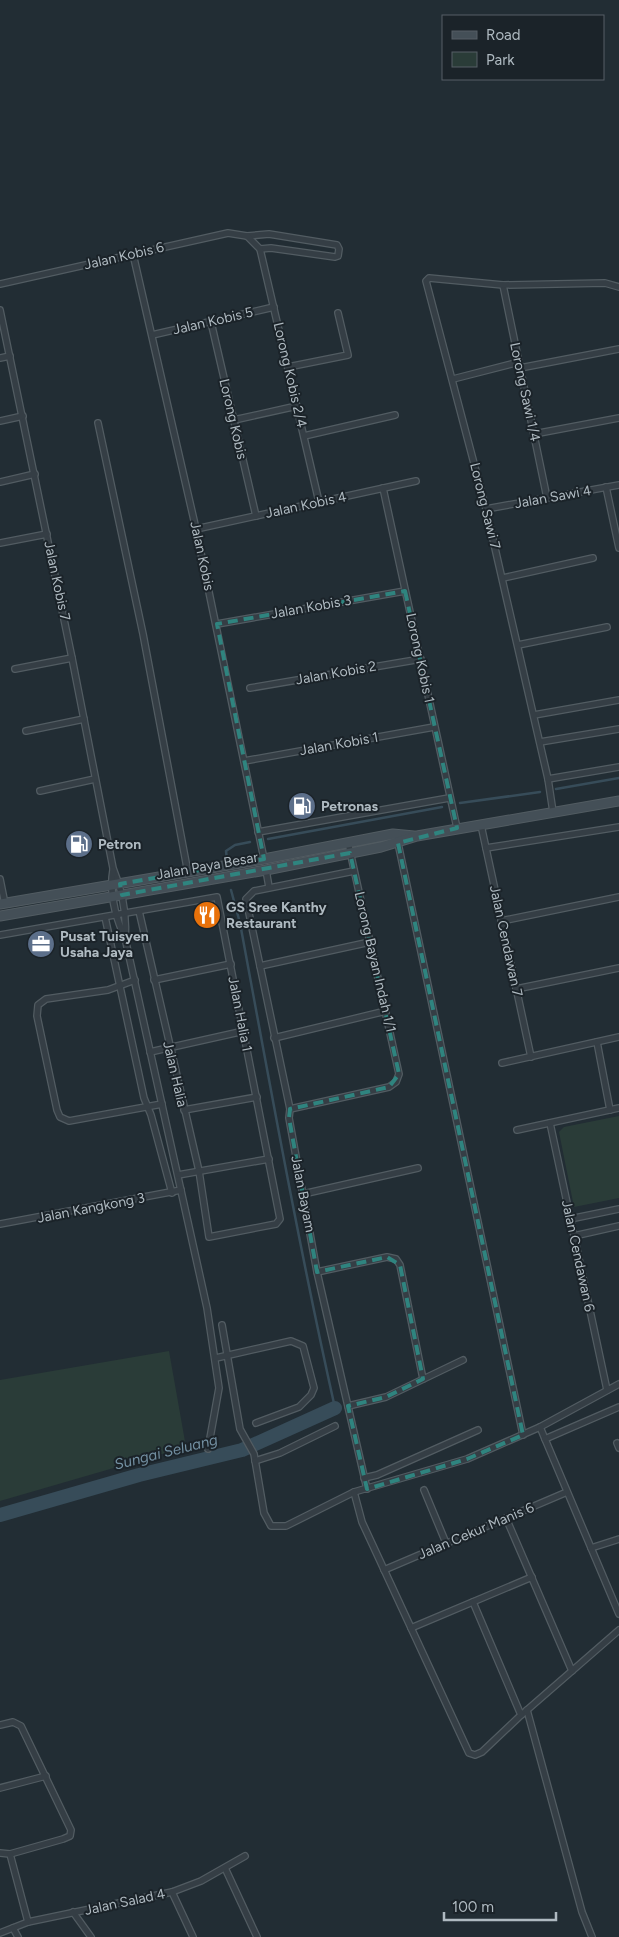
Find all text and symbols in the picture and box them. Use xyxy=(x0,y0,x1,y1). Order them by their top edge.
legend xyxy=(442,15,604,80)
text: Road xyxy=(486,26,521,44)
text: Park xyxy=(486,51,515,69)
street label: Jalan Kobis 6 xyxy=(82,239,166,273)
street label: Jalan Kobis 5 xyxy=(171,304,255,338)
street label: Lorong Kobis 2/4 xyxy=(270,321,310,430)
street label: Lorong Sawi 1/4 xyxy=(506,341,544,443)
street label: Lorong Kobis xyxy=(215,377,251,461)
street label: Lorong Sawi 7 xyxy=(466,461,504,551)
street label: Jalan Sawi 4 xyxy=(513,482,593,512)
street label: Jalan Kobis 4 xyxy=(264,488,348,522)
street label: Jalan Kobis xyxy=(186,520,218,592)
street label: Jalan Kobis 7 xyxy=(40,539,74,623)
street label: Jalan Kobis 3 xyxy=(269,592,353,622)
street label: Lorong Kobis 1 xyxy=(402,611,438,705)
street label: Jalan Kobis 2 xyxy=(294,658,378,688)
street label: Jalan Kobis 1 xyxy=(298,729,380,759)
fuel station icon: Petronas xyxy=(287,791,317,821)
place label: Petronas xyxy=(321,798,379,815)
fuel station icon: Petron xyxy=(64,829,94,859)
place label: Petron xyxy=(98,836,141,853)
street label: Jalan Paya Besar xyxy=(155,849,260,883)
street label: Jalan Cendawan 7 xyxy=(486,884,526,999)
street label: Lorong Bayan Indah 1/1 xyxy=(351,890,399,1034)
place label: GS Sree Kanthy Restaurant xyxy=(226,899,328,932)
restaurant icon: GS Sree Kanthy Restaurant xyxy=(192,900,222,930)
place label: Pusat Tuisyen Usaha Jaya xyxy=(60,928,149,961)
office icon: Pusat Tuisyen Usaha Jaya xyxy=(26,929,56,959)
street label: Jalan Halia 1 xyxy=(224,975,256,1053)
street label: Jalan Halia xyxy=(159,1039,191,1109)
street label: Jalan Bayam xyxy=(287,1154,319,1234)
street label: Jalan Kangkong 3 xyxy=(36,1189,146,1227)
street label: Jalan Cendawan 6 xyxy=(558,1199,598,1313)
water label: Sungai Seluang xyxy=(112,1430,220,1474)
street label: Jalan Cekur Manis 6 xyxy=(415,1499,537,1563)
street label: Jalan Salad 4 xyxy=(83,1885,167,1919)
scale bar xyxy=(444,1890,556,1922)
text: 100 m xyxy=(452,1898,494,1916)

